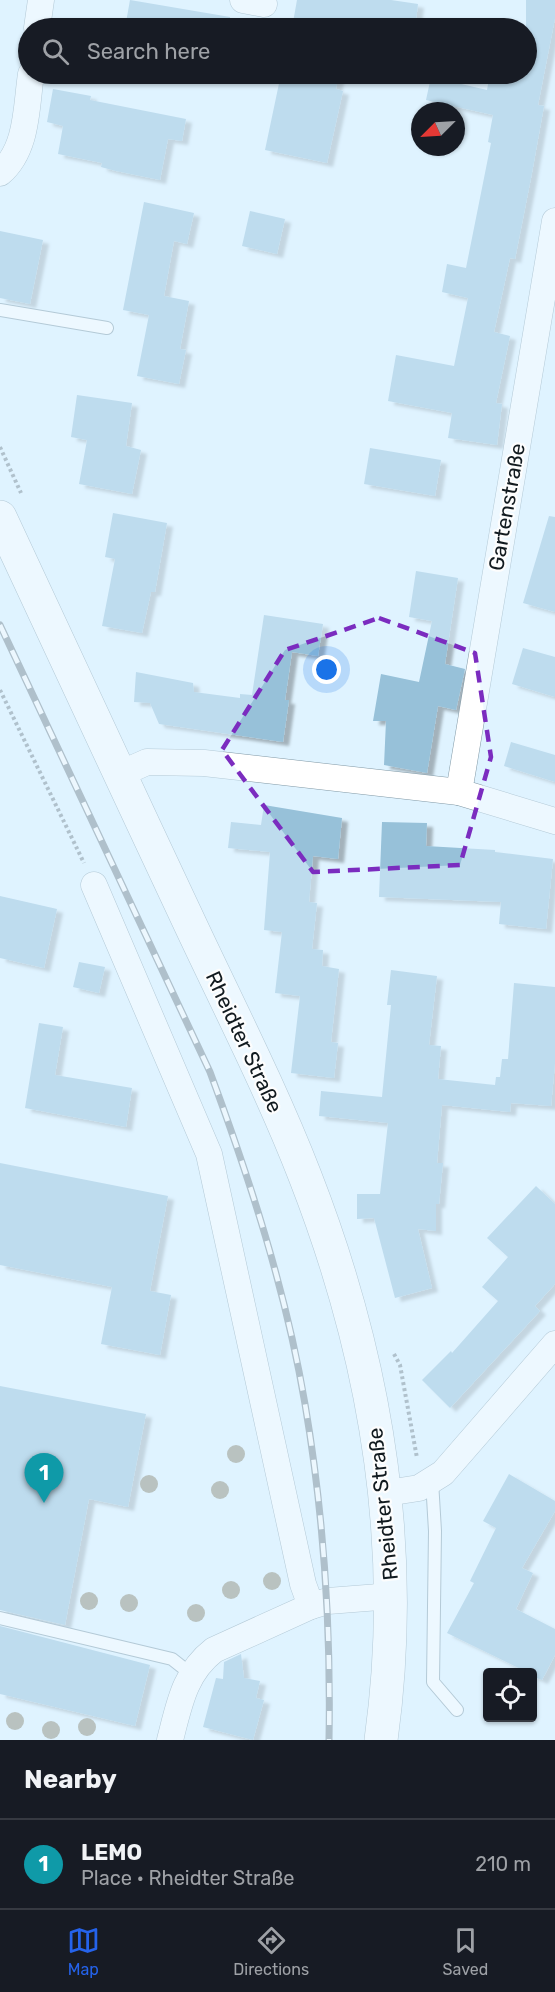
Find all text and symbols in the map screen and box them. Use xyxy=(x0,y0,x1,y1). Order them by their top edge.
search box xyxy=(18,18,537,84)
icon: search xyxy=(39,35,72,68)
text: Search here xyxy=(87,38,210,65)
north arrow xyxy=(411,102,465,156)
street label: Gartenstraße xyxy=(483,441,530,573)
your location xyxy=(312,655,341,684)
street label: Rheidter Straße xyxy=(201,967,288,1117)
street label: Rheidter Straße xyxy=(362,1427,403,1582)
pin: 1 xyxy=(24,1454,63,1503)
map controls xyxy=(483,1668,537,1722)
button: locate xyxy=(483,1668,537,1722)
text: Nearby xyxy=(24,1764,117,1795)
text: LEMO xyxy=(81,1839,142,1866)
text: 1 xyxy=(39,1852,48,1876)
text: 210 m xyxy=(475,1852,531,1876)
text: Place · Rheidter Straße xyxy=(81,1866,294,1890)
tab: Map xyxy=(67,1924,100,1979)
tab: Directions xyxy=(233,1924,309,1979)
tab: Saved xyxy=(443,1924,488,1979)

